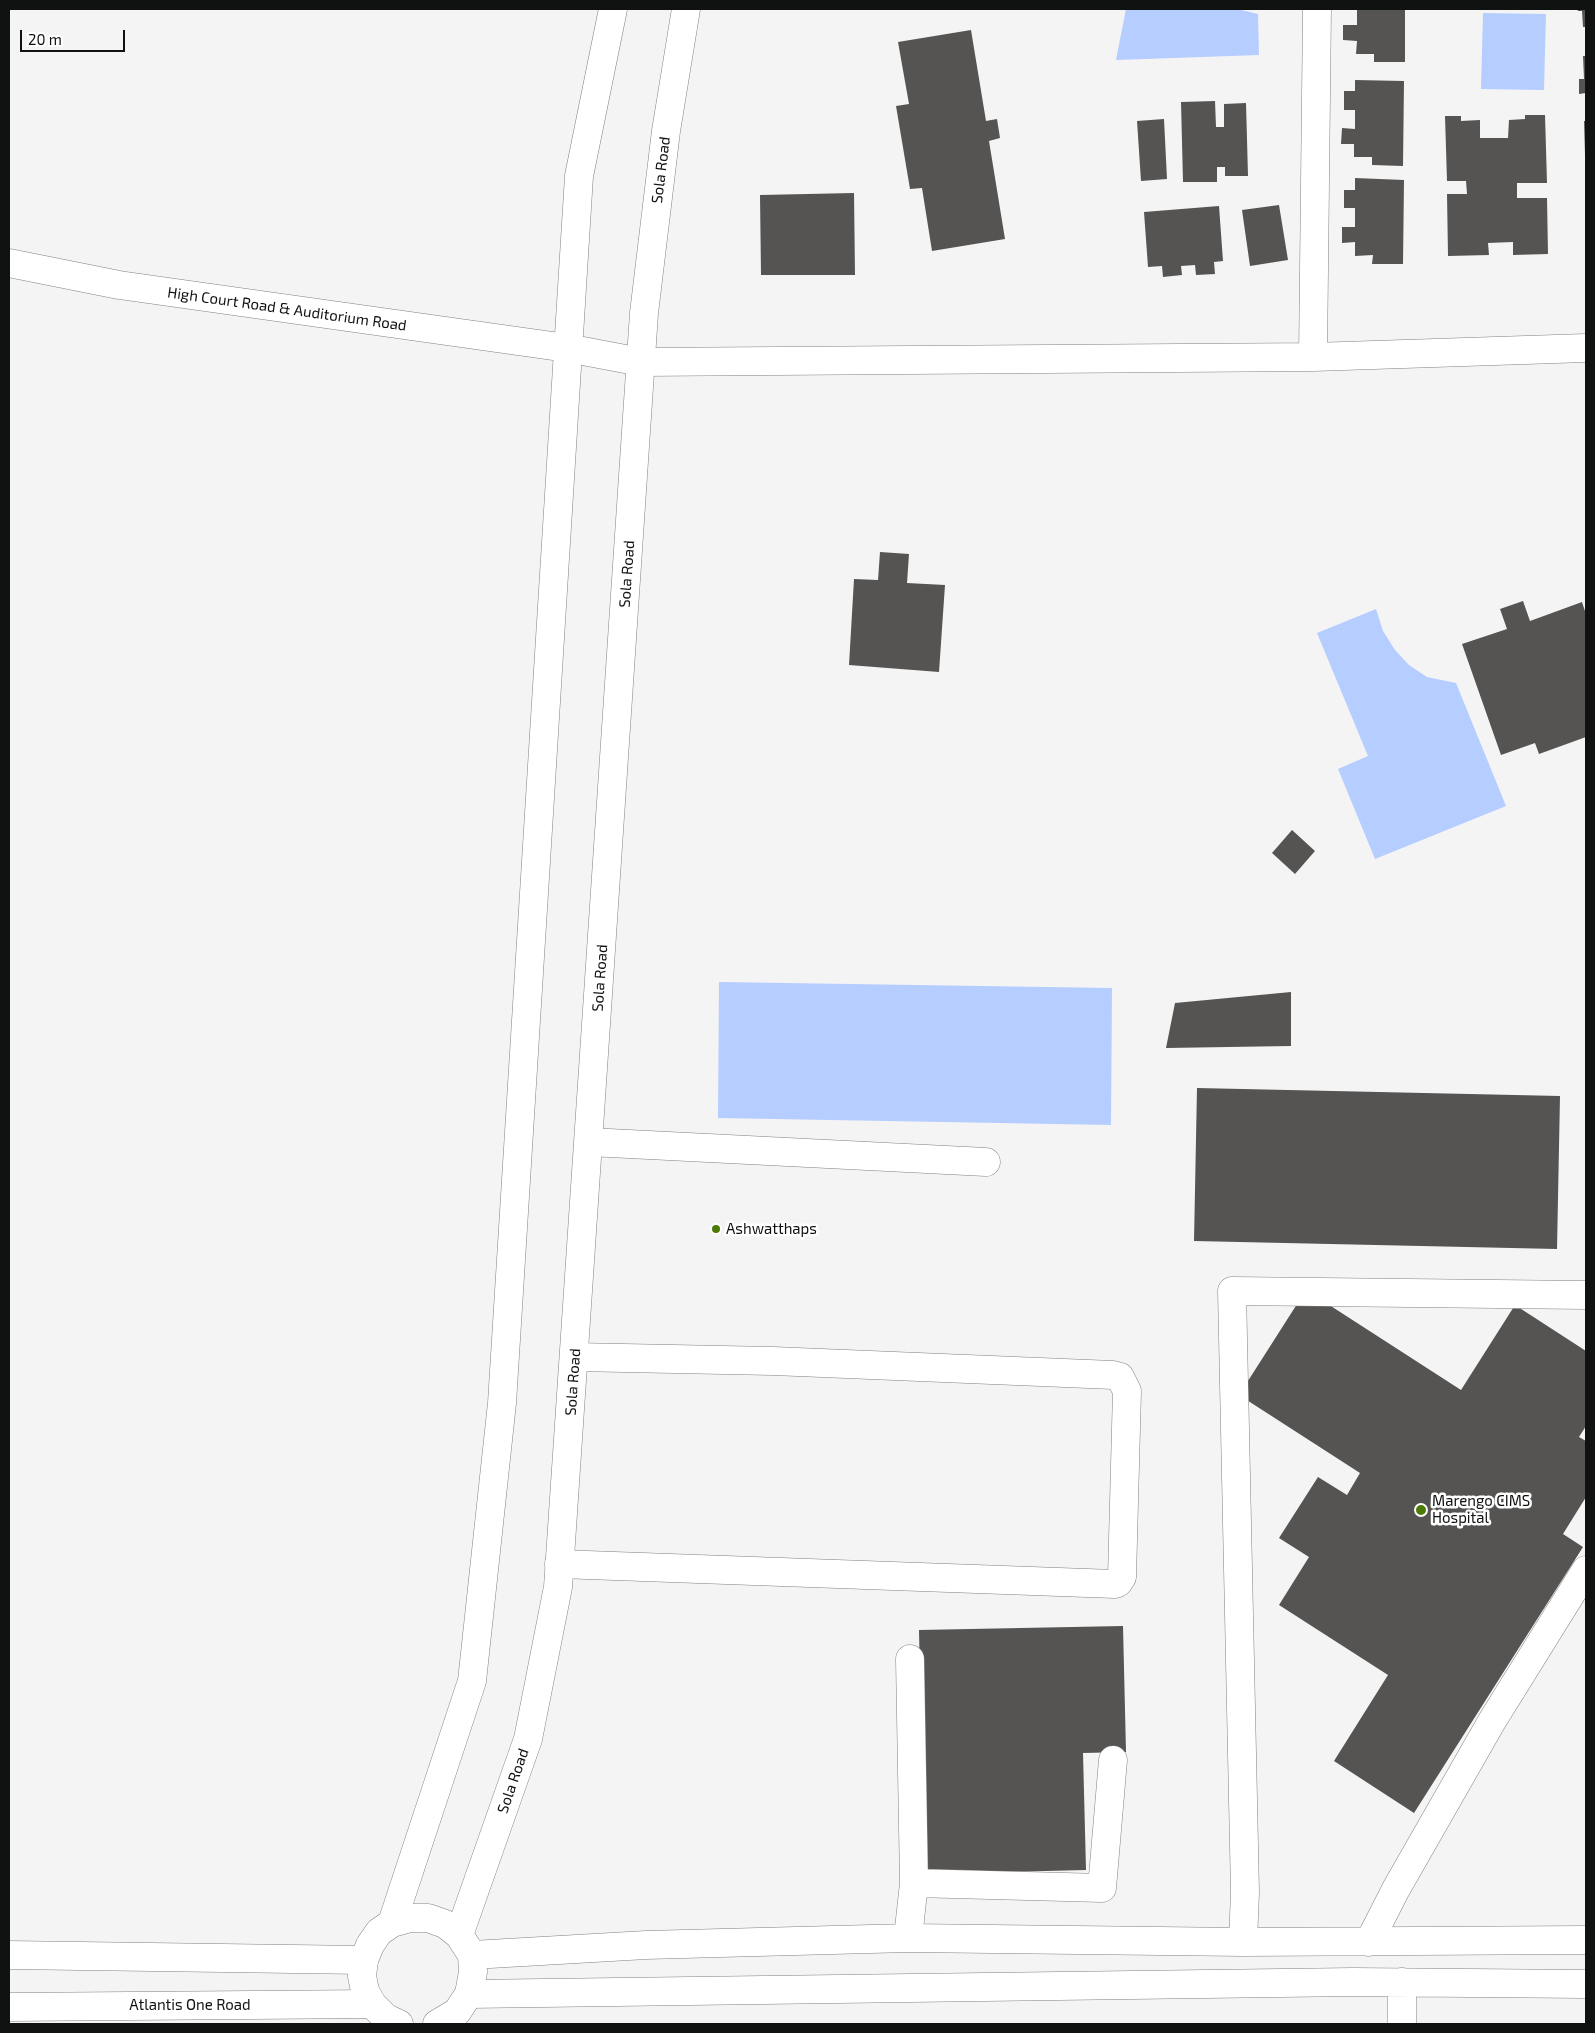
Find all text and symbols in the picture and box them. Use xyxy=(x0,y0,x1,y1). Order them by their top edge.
scale bar xyxy=(22,20,128,52)
text: 20 m xyxy=(28,30,62,48)
street label: Sola Road xyxy=(648,135,674,205)
street label: High Court Road & Auditorium Road xyxy=(166,283,408,335)
street label: Sola Road xyxy=(616,540,638,608)
street label: Sola Road xyxy=(589,944,611,1012)
place label: Ashwatthaps xyxy=(726,1220,817,1238)
marker: Ashwatthaps xyxy=(710,1223,722,1235)
street label: Sola Road xyxy=(562,1348,584,1416)
place label: Marengo CIMS Hospital xyxy=(1432,1492,1530,1527)
marker: Marengo CIMS Hospital xyxy=(1414,1503,1428,1517)
street label: Sola Road xyxy=(493,1746,533,1816)
street label: Atlantis One Road xyxy=(129,1996,251,2014)

